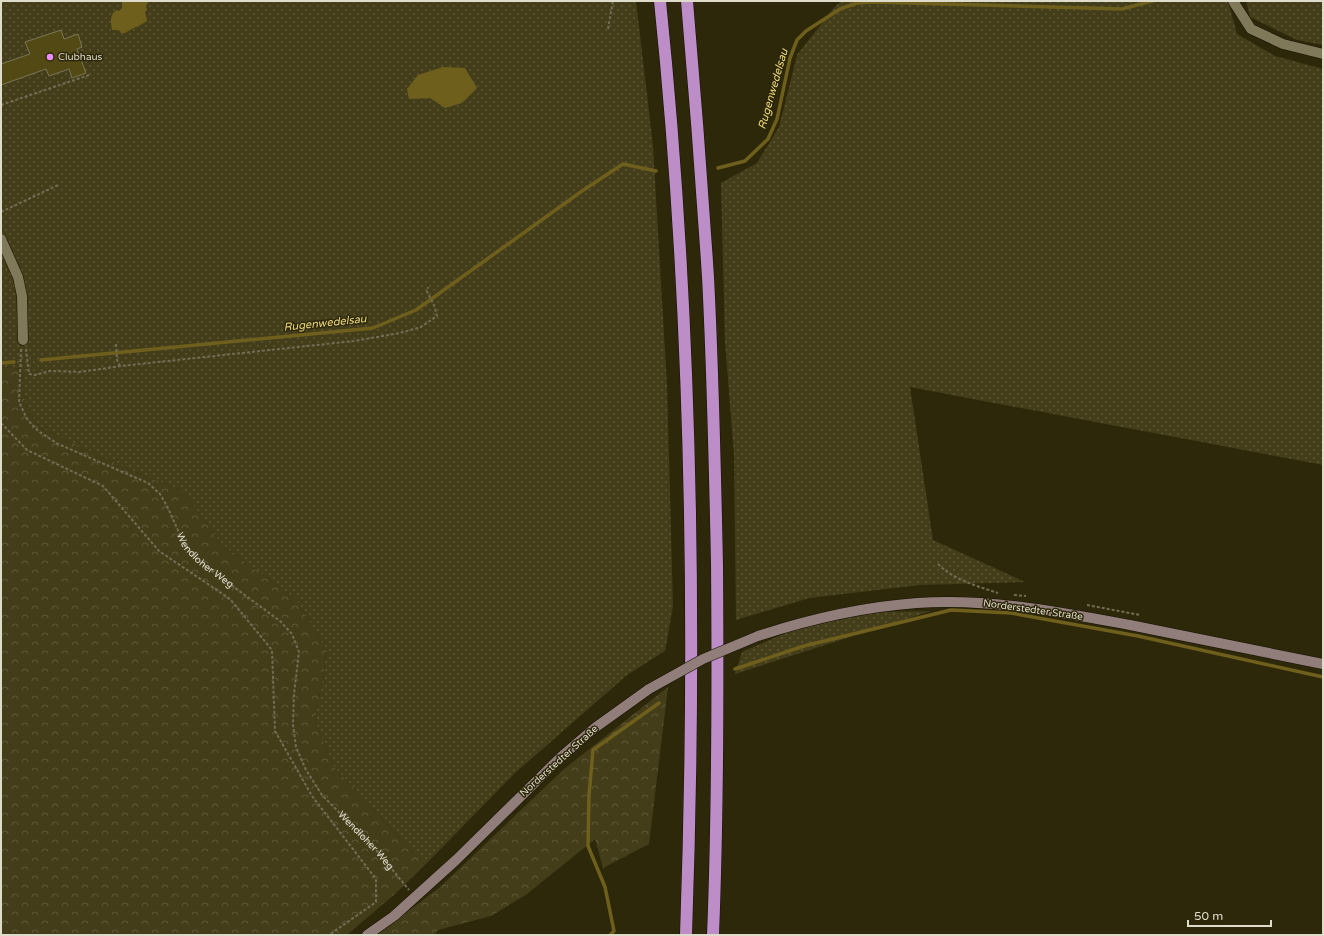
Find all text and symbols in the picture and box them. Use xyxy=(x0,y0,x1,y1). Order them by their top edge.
water label: Rugenwedelsau xyxy=(755,46,791,131)
place label: Clubhaus xyxy=(58,51,103,63)
marker: Clubhaus xyxy=(45,52,55,62)
water label: Rugenwedelsau xyxy=(283,312,368,334)
street label: Wendloher Weg xyxy=(174,531,236,591)
street label: Norderstedter Straße xyxy=(982,597,1084,623)
street label: Norderstedter Straße xyxy=(518,723,601,799)
street label: Wendloher Weg xyxy=(335,809,396,872)
scale bar xyxy=(1188,902,1271,928)
text: 50 m xyxy=(1194,909,1223,923)

